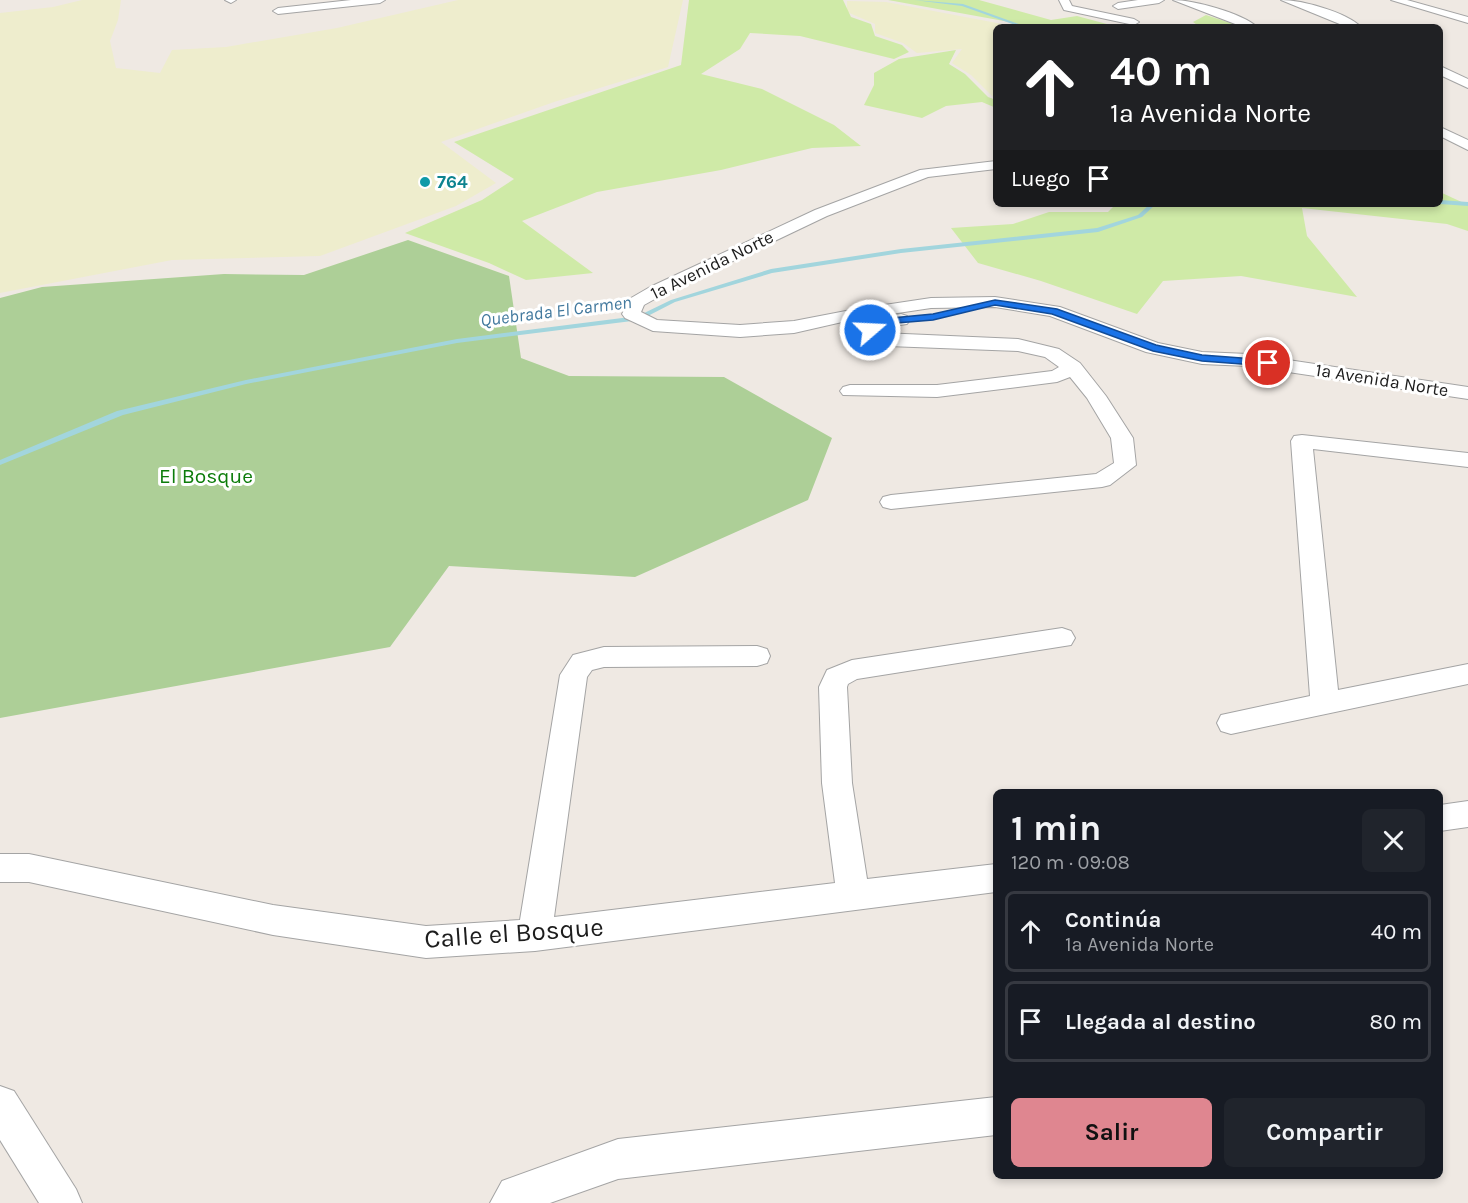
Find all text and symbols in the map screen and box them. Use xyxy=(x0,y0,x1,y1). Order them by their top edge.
text: 40 m xyxy=(1110,46,1212,96)
icon: ahead xyxy=(1011,48,1089,126)
text: 1a Avenida Norte xyxy=(1110,97,1311,129)
icon: arrive xyxy=(1082,162,1115,195)
text: Luego xyxy=(1011,166,1070,192)
place label: 764 xyxy=(437,171,468,193)
marker: 764 xyxy=(418,175,432,189)
street label: 1a Avenida Norte xyxy=(647,226,777,304)
water label: Quebrada El Carmen xyxy=(479,291,633,331)
position arrow xyxy=(838,298,902,362)
pin xyxy=(1242,337,1293,388)
icon: arrive xyxy=(1251,346,1284,379)
street label: 1a Avenida Norte xyxy=(1314,359,1450,401)
park label: El Bosque xyxy=(159,464,253,488)
text: 1 min xyxy=(1011,807,1101,849)
button: close xyxy=(1362,809,1425,872)
text: 120 m · 09:08 xyxy=(1011,851,1130,874)
text: Continúa xyxy=(1065,907,1161,933)
street label: Calle el Bosque xyxy=(423,911,605,955)
icon: ahead xyxy=(1014,915,1047,948)
text: 40 m xyxy=(1371,919,1422,945)
text: 1a Avenida Norte xyxy=(1065,933,1214,956)
icon: arrive xyxy=(1014,1005,1047,1038)
text: Llegada al destino xyxy=(1065,1009,1256,1035)
text: 80 m xyxy=(1370,1009,1422,1035)
button: Salir xyxy=(1011,1098,1212,1167)
button: Compartir xyxy=(1224,1098,1425,1167)

